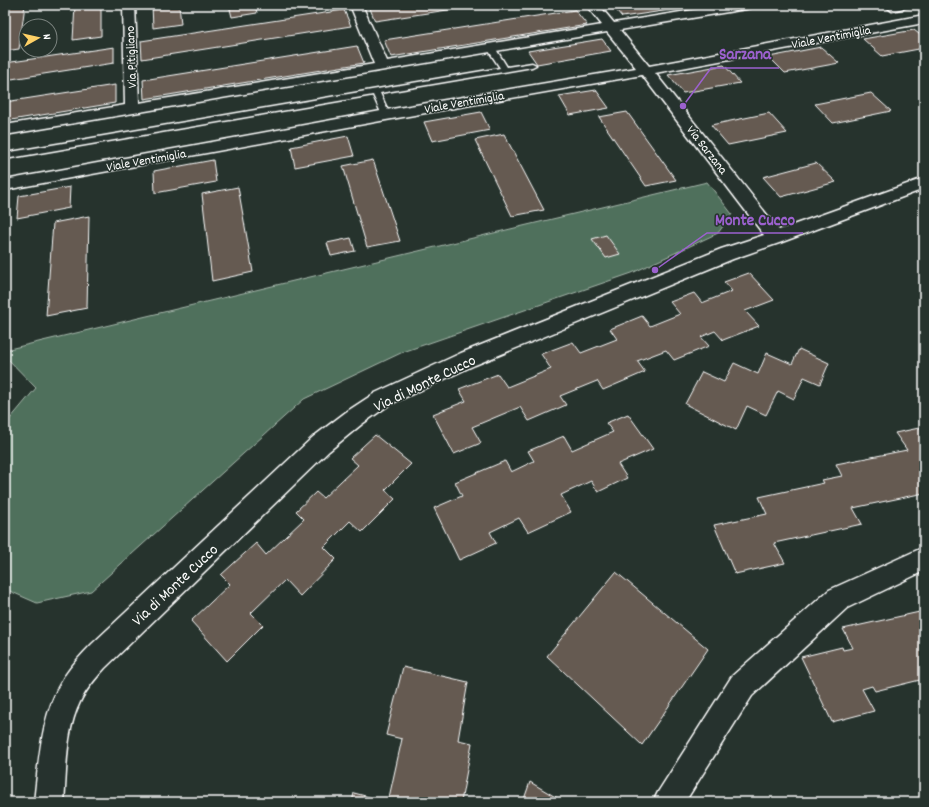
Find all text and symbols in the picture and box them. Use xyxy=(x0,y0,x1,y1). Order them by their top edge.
north arrow xyxy=(18,18,58,58)
street label: Viale Ventimiglia xyxy=(790,21,874,55)
street label: Via Pitigliano xyxy=(122,25,143,88)
text: N xyxy=(38,33,54,41)
callout: Sarzana xyxy=(711,39,779,68)
text: Sarzana xyxy=(719,44,772,68)
street label: Viale Ventimiglia xyxy=(423,87,506,120)
street label: Via Sarzana xyxy=(681,122,732,180)
street label: Viale Ventimiglia xyxy=(105,145,188,178)
callout: Monte Cucco xyxy=(707,204,803,233)
text: Monte Cucco xyxy=(715,210,795,234)
street label: Via di Monte Cucco xyxy=(370,350,480,419)
street label: Via di Monte Cucco xyxy=(127,540,224,632)

